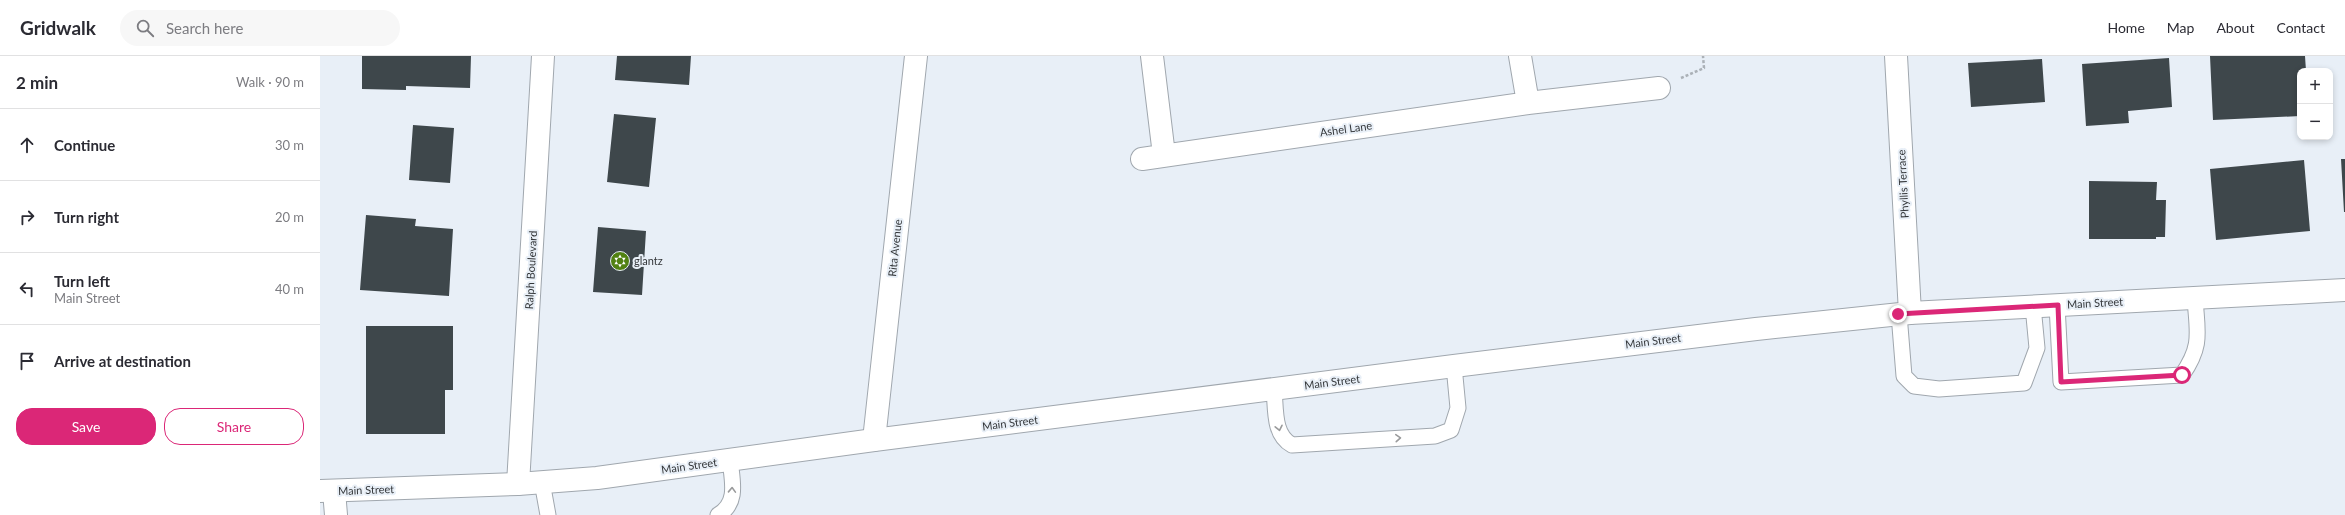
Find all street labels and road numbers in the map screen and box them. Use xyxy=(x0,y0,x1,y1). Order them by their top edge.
street label: Ashel Lane xyxy=(1319,118,1373,139)
street label: Phyllis Terrace xyxy=(1894,149,1911,219)
street label: Rita Avenue xyxy=(885,218,904,277)
street label: Ralph Boulevard xyxy=(522,230,539,310)
street label: Main Street xyxy=(2067,295,2123,310)
street label: Main Street xyxy=(1624,331,1682,350)
street label: Main Street xyxy=(1303,372,1361,391)
street label: Main Street xyxy=(981,413,1039,432)
street label: Main Street xyxy=(660,455,718,476)
street label: Main Street xyxy=(338,482,394,497)

